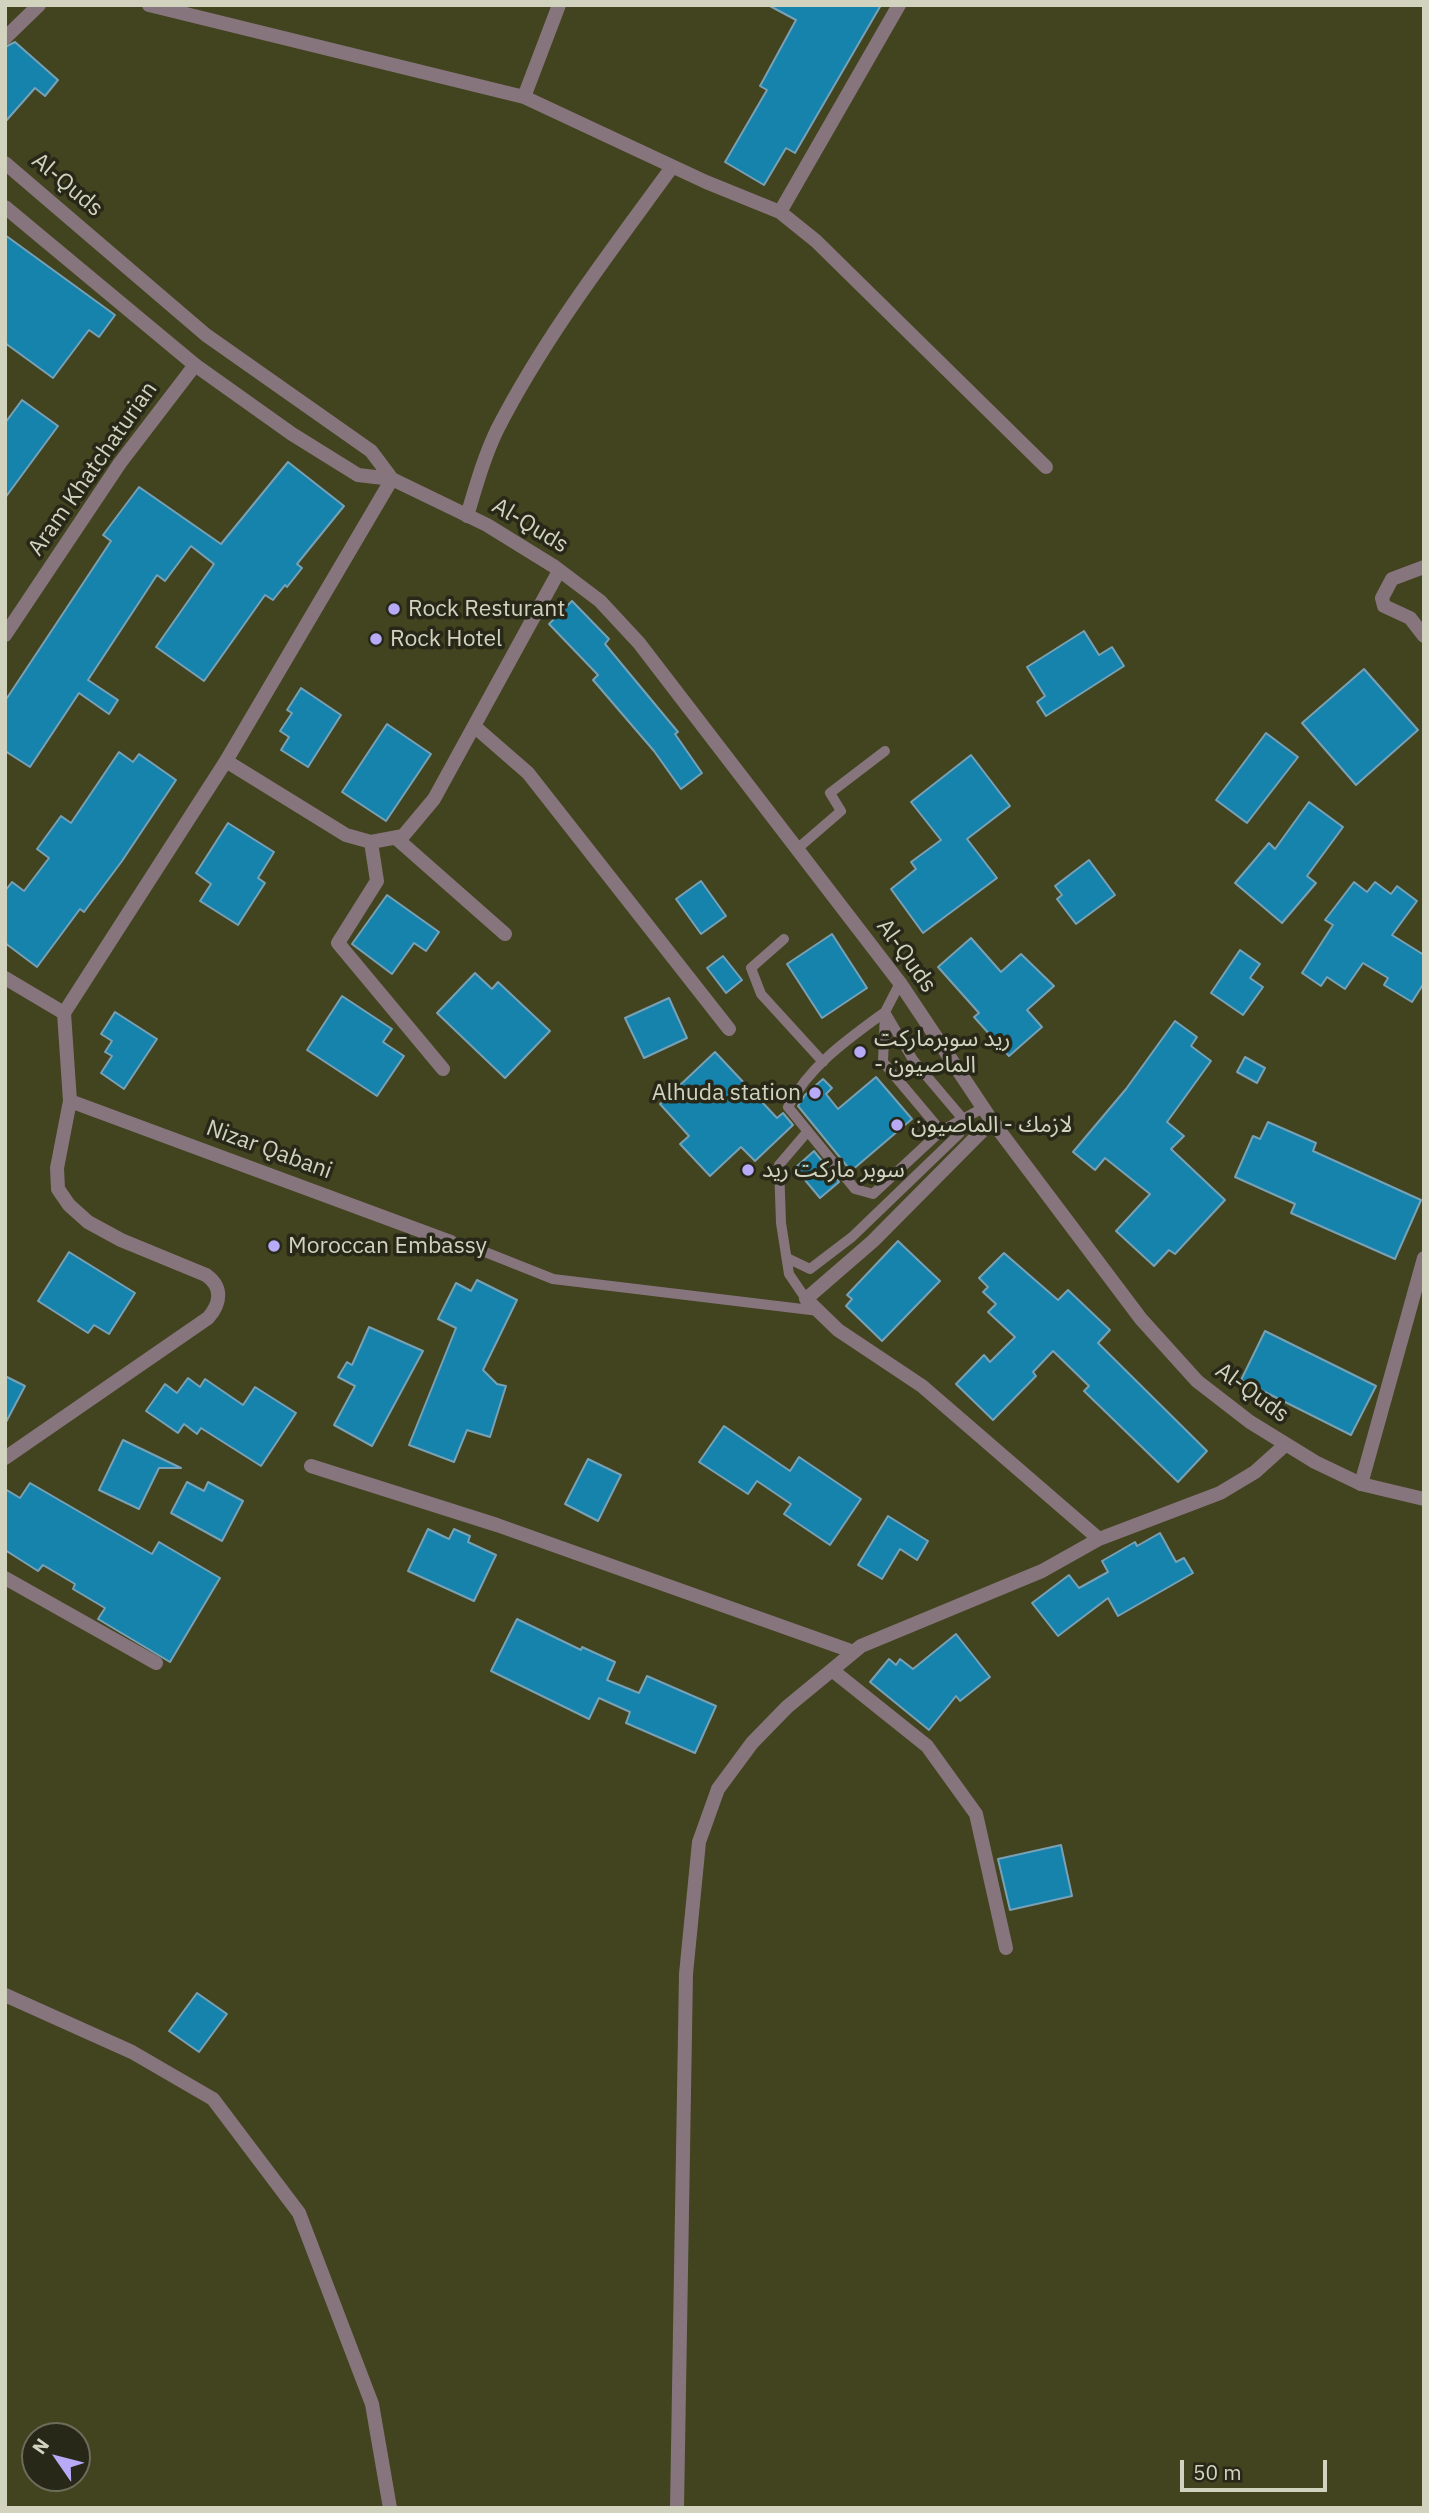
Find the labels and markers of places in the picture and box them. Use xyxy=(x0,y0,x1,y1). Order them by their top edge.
place label: Rock Resturant xyxy=(408,595,565,623)
marker: Rock Resturant xyxy=(386,601,402,617)
place label: Rock Hotel xyxy=(390,625,502,653)
marker: Rock Hotel xyxy=(368,631,384,647)
place label: ريد سوبرماركت - الماصيون xyxy=(874,1025,1010,1079)
marker: ريد سوبرماركت - الماصيون xyxy=(852,1044,868,1060)
place label: Alhuda station xyxy=(652,1079,801,1107)
marker: Alhuda station xyxy=(807,1085,823,1101)
place label: لازمك - الماصيون xyxy=(911,1111,1073,1139)
marker: لازمك - الماصيون xyxy=(889,1117,905,1133)
place label: سوبر ماركت ريد xyxy=(762,1156,905,1184)
marker: سوبر ماركت ريد xyxy=(740,1162,756,1178)
place label: Moroccan Embassy xyxy=(288,1232,487,1260)
marker: Moroccan Embassy xyxy=(266,1238,282,1254)

